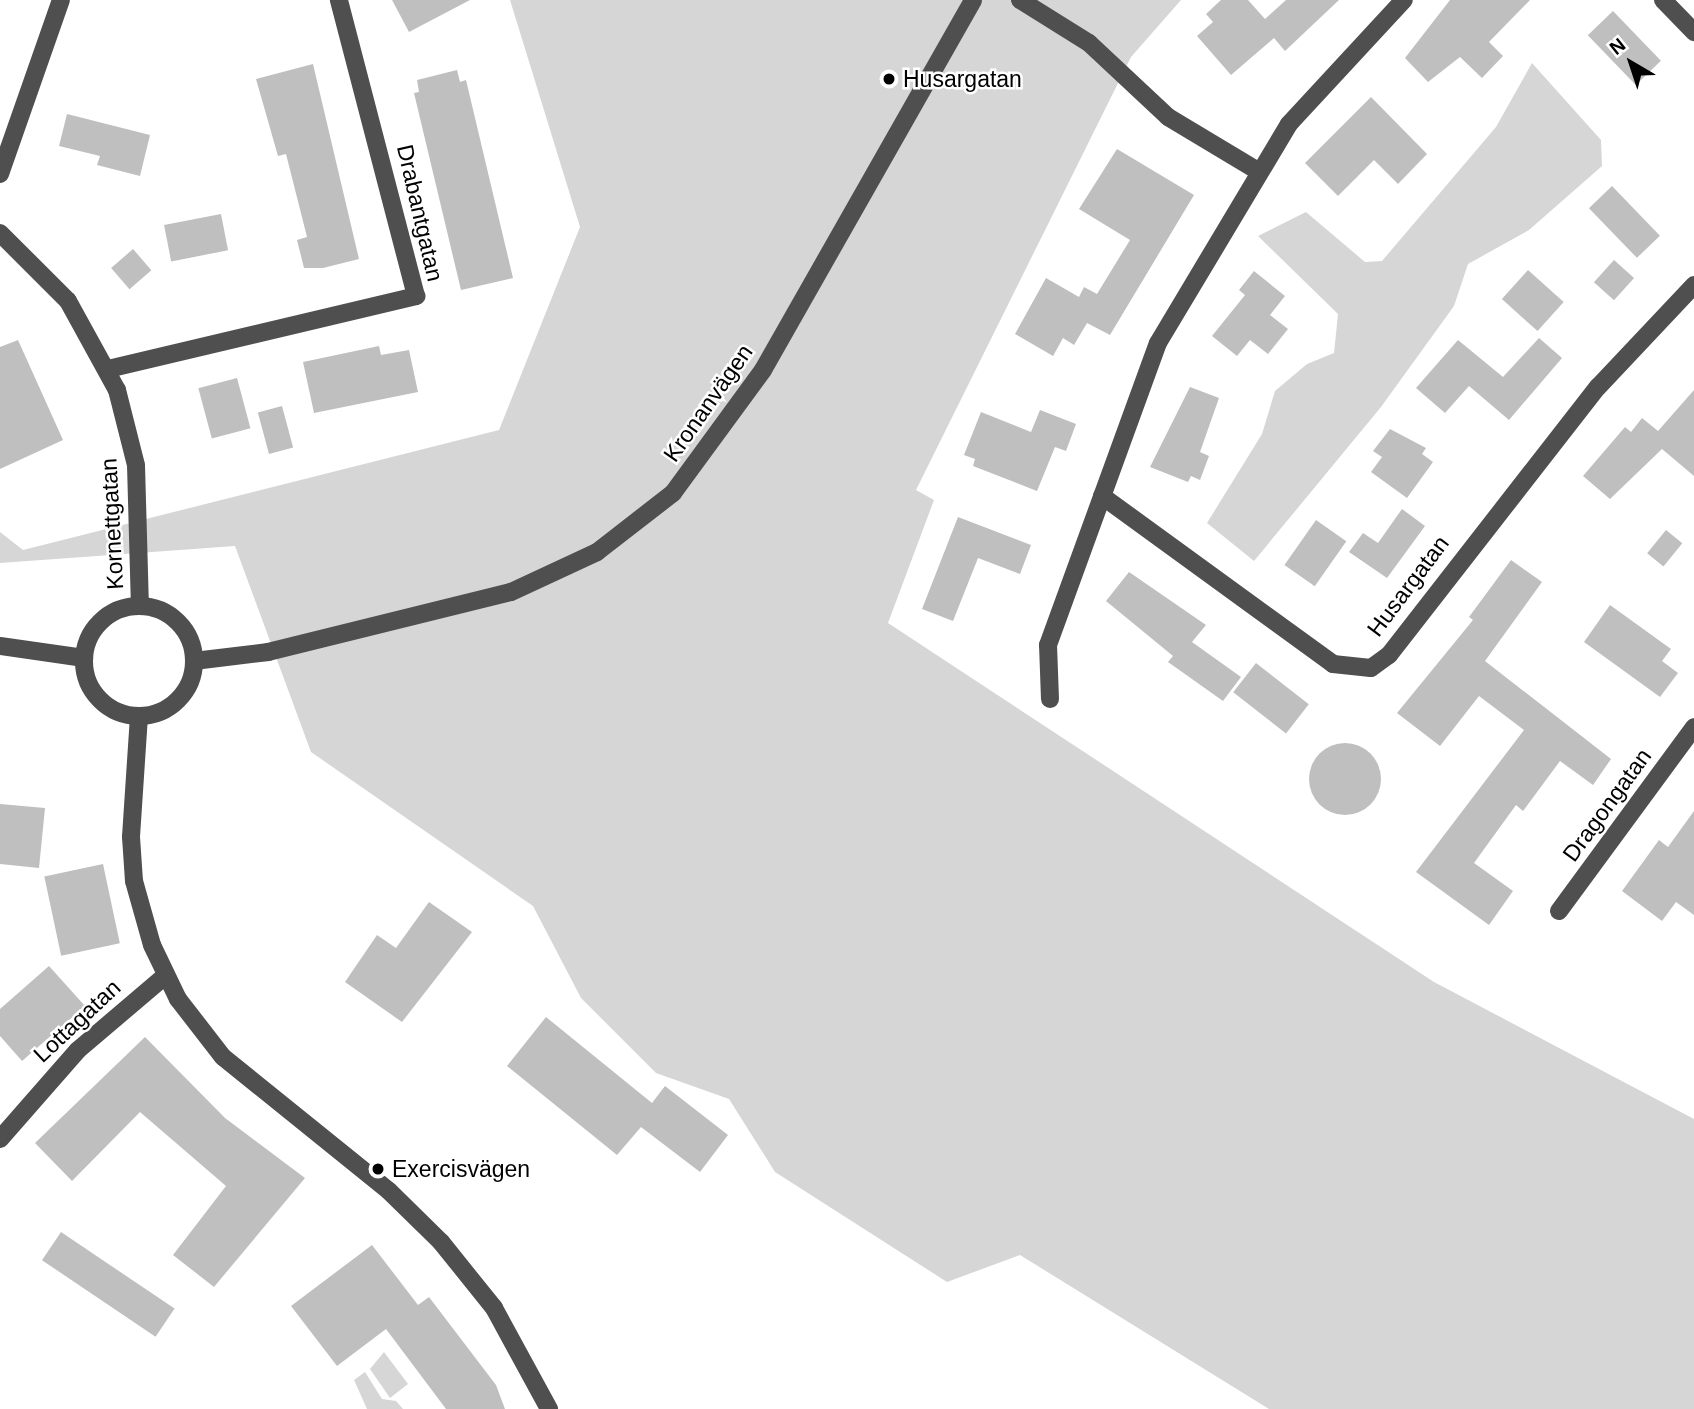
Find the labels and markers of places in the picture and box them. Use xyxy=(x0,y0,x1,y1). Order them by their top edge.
place label: Husargatan xyxy=(903,65,1022,93)
marker: Husargatan xyxy=(881,71,897,87)
place label: Exercisvägen xyxy=(392,1155,530,1183)
marker: Exercisvägen xyxy=(370,1161,386,1177)

